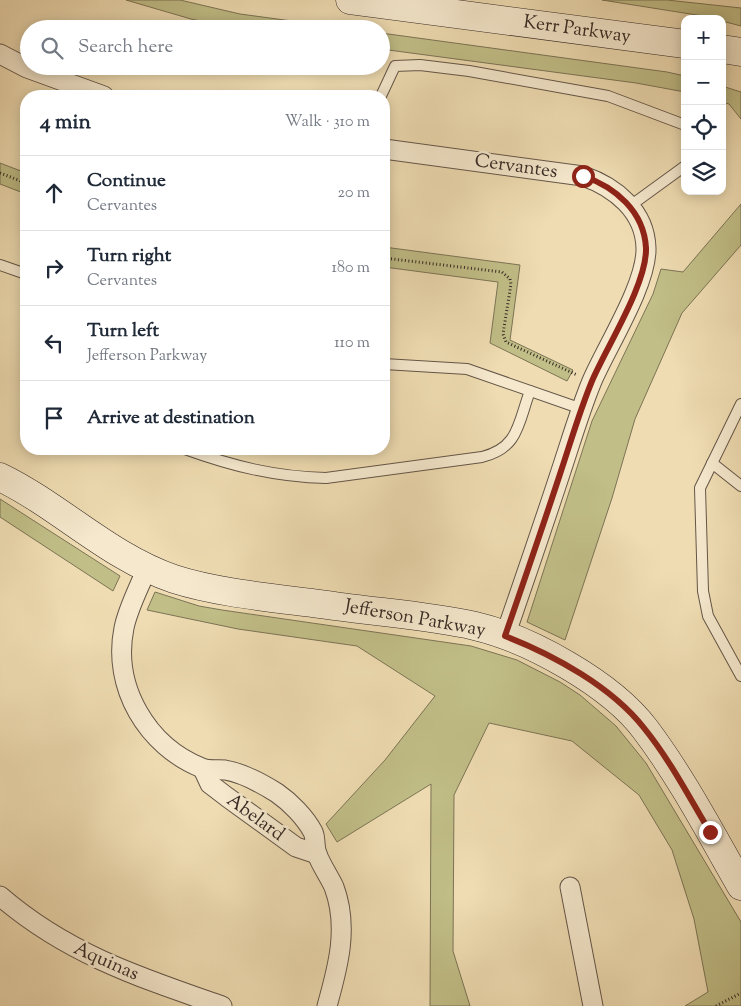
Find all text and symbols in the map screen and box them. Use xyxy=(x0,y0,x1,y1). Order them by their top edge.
street label: Kerr Parkway xyxy=(522,9,633,51)
map controls xyxy=(681,15,726,195)
button: + xyxy=(681,15,726,60)
search box xyxy=(20,20,390,75)
icon: search xyxy=(38,34,66,62)
text: Search here xyxy=(78,34,173,61)
button: − xyxy=(681,60,726,105)
button: locate xyxy=(681,105,726,150)
text: 4 min xyxy=(40,108,91,138)
text: Walk · 310 m xyxy=(285,111,370,134)
street label: Cervantes xyxy=(473,148,559,186)
button: layers xyxy=(681,150,726,195)
route start xyxy=(572,165,595,188)
text: Continue xyxy=(87,168,166,195)
icon: ahead xyxy=(40,179,68,207)
text: 20 m xyxy=(337,182,370,205)
text: Cervantes xyxy=(87,195,157,218)
text: Turn right xyxy=(87,243,171,270)
icon: right xyxy=(40,254,68,282)
text: 180 m xyxy=(331,257,370,280)
text: Cervantes xyxy=(87,270,157,293)
text: Turn left xyxy=(87,318,159,345)
icon: left xyxy=(40,329,68,357)
text: 110 m xyxy=(334,332,370,355)
text: Jefferson Parkway xyxy=(87,345,207,368)
icon: arrive xyxy=(40,404,68,432)
text: Arrive at destination xyxy=(87,405,255,432)
street label: Jefferson Parkway xyxy=(341,593,488,645)
street label: Abelard xyxy=(220,788,290,848)
route end xyxy=(699,821,722,844)
street label: Aquinas xyxy=(69,936,143,988)

